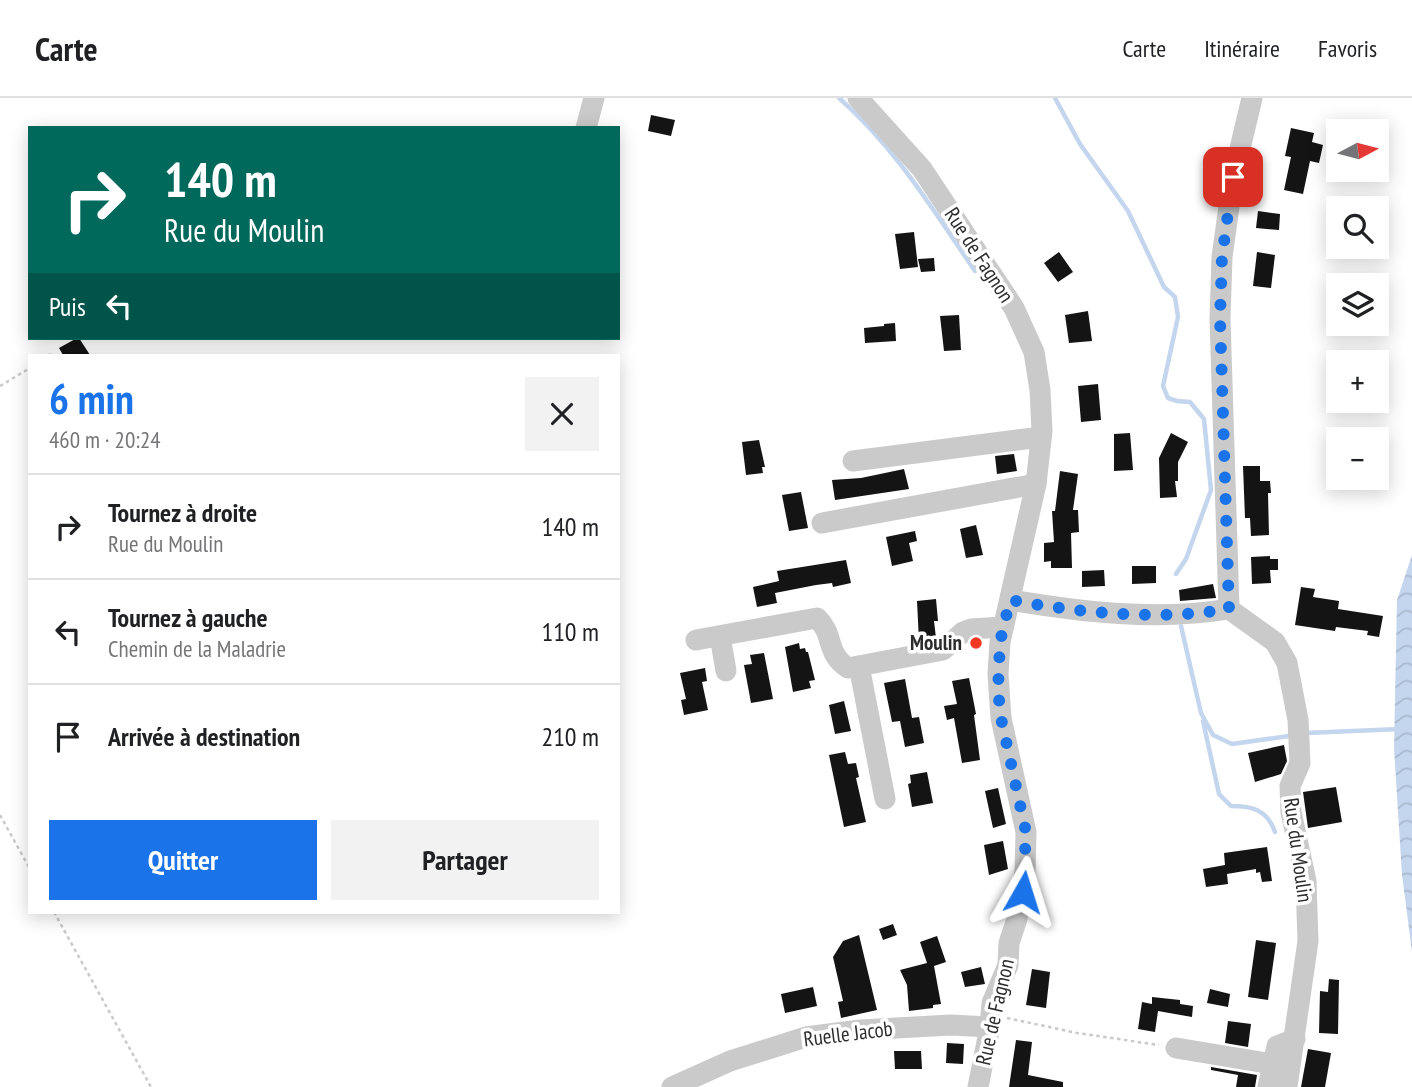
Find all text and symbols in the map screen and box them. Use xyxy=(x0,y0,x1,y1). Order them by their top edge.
text: Carte xyxy=(35,27,98,70)
text: Carte xyxy=(1122,33,1166,64)
text: Itinéraire xyxy=(1204,33,1280,64)
text: Favoris xyxy=(1318,33,1377,64)
north arrow xyxy=(1326,119,1390,182)
map controls xyxy=(1326,119,1389,490)
text: 140 m xyxy=(164,147,277,211)
pin xyxy=(1203,147,1263,207)
icon: right xyxy=(49,154,140,245)
icon: arrive xyxy=(1214,158,1252,196)
button: search xyxy=(1326,196,1389,259)
street label: Rue de Fagnon xyxy=(939,202,1020,307)
text: Rue du Moulin xyxy=(164,209,324,251)
button: layers xyxy=(1326,273,1389,336)
icon: left xyxy=(100,287,138,325)
text: Puis xyxy=(49,290,86,323)
button: + xyxy=(1326,350,1389,413)
text: 6 min xyxy=(49,371,134,426)
button: close xyxy=(525,377,599,451)
text: 460 m · 20:24 xyxy=(49,425,161,454)
button: − xyxy=(1326,427,1389,490)
text: Tournez à droite xyxy=(108,496,257,529)
icon: right xyxy=(49,508,87,546)
text: 140 m xyxy=(541,510,599,543)
text: Rue du Moulin xyxy=(108,529,223,558)
text: Tournez à gauche xyxy=(108,601,268,634)
icon: left xyxy=(49,613,87,651)
text: 110 m xyxy=(541,615,599,648)
place label: Moulin xyxy=(910,629,962,656)
text: Chemin de la Maladrie xyxy=(108,634,286,663)
marker: Moulin xyxy=(968,635,984,651)
icon: arrive xyxy=(49,718,87,756)
text: Arrivée à destination xyxy=(108,720,300,753)
text: 210 m xyxy=(541,720,599,753)
street label: Rue du Moulin xyxy=(1278,796,1319,904)
button: Quitter xyxy=(49,820,317,900)
button: Partager xyxy=(331,820,599,900)
position arrow xyxy=(986,855,1060,929)
street label: Rue de Fagnon xyxy=(969,956,1020,1068)
street label: Ruelle Jacob xyxy=(802,1015,894,1052)

